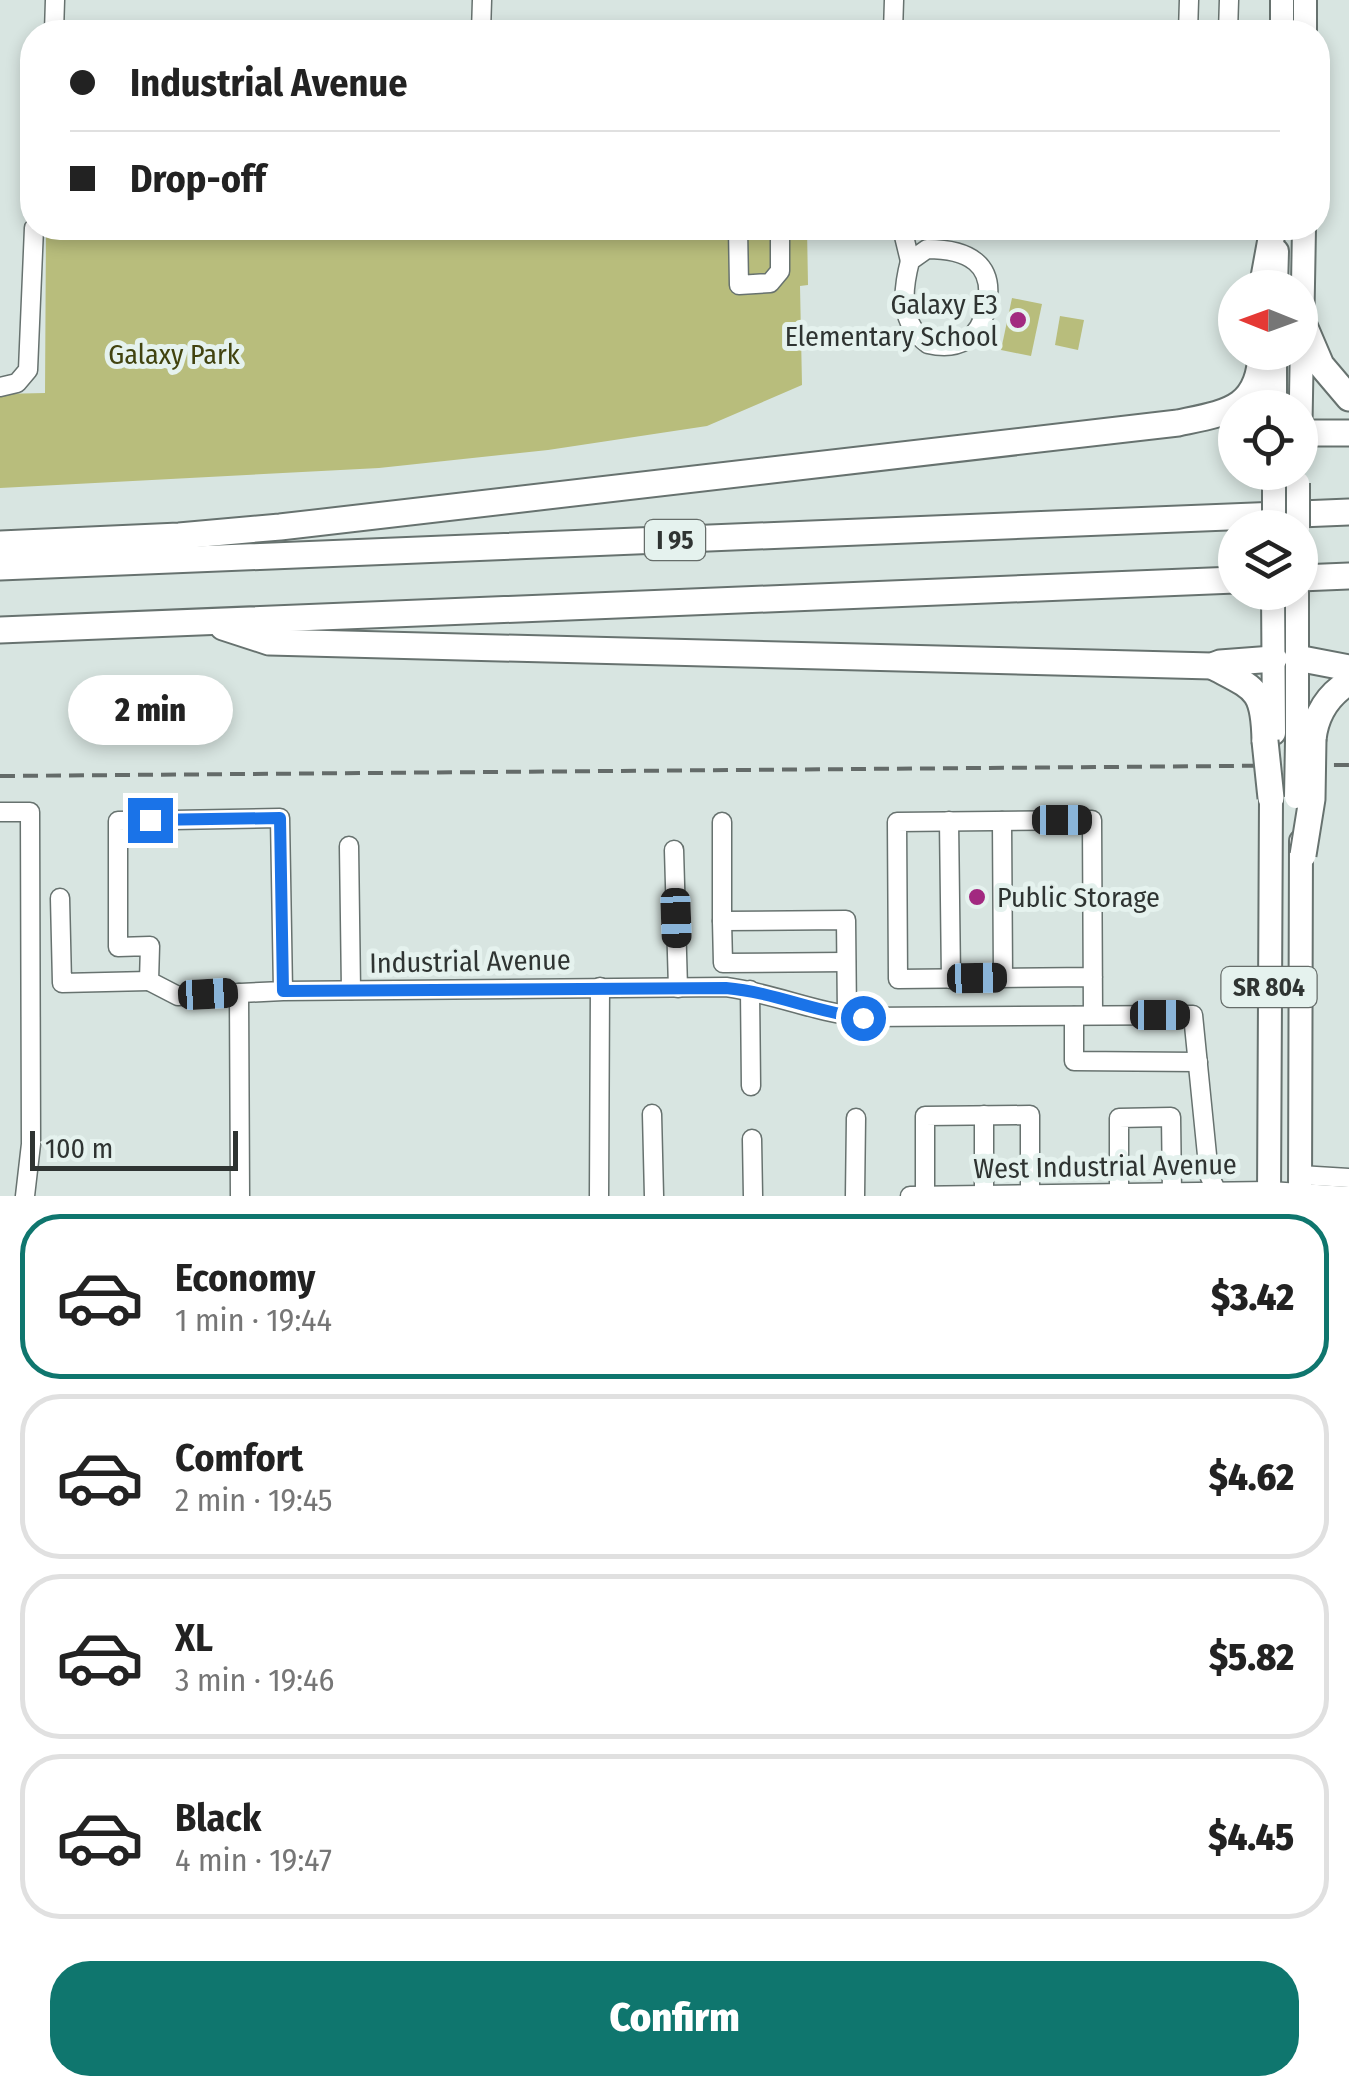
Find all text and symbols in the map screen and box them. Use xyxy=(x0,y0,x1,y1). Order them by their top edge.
text: Industrial Avenue xyxy=(130,60,407,106)
text: Drop-off xyxy=(130,156,266,202)
north arrow xyxy=(1218,270,1318,370)
map controls xyxy=(1218,270,1318,610)
place label: Galaxy E3 Elementary School xyxy=(785,288,998,353)
marker: Galaxy E3 Elementary School xyxy=(1007,309,1029,331)
park label: Galaxy Park xyxy=(108,338,241,371)
button: locate xyxy=(1218,390,1318,490)
button: layers xyxy=(1218,510,1318,610)
road number: I 95 xyxy=(645,520,705,560)
callout: 2 min xyxy=(68,675,232,745)
text: 2 min xyxy=(115,691,186,729)
route end xyxy=(128,798,173,843)
car xyxy=(1032,805,1092,835)
place label: Public Storage xyxy=(997,881,1160,914)
marker: Public Storage xyxy=(966,886,988,908)
car xyxy=(660,887,692,949)
street label: Industrial Avenue xyxy=(369,943,571,980)
car xyxy=(947,962,1007,994)
road number: SR 804 xyxy=(1222,967,1316,1007)
car xyxy=(177,977,239,1011)
route start xyxy=(841,996,886,1041)
car xyxy=(1130,1000,1190,1030)
scale bar xyxy=(30,1126,238,1170)
text: 100 m xyxy=(45,1132,113,1165)
street label: West Industrial Avenue xyxy=(973,1148,1237,1185)
icon: car xyxy=(55,1252,145,1342)
text: Economy xyxy=(175,1255,315,1301)
text: $3.42 xyxy=(1211,1274,1294,1320)
text: 1 min · 19:44 xyxy=(175,1301,332,1339)
icon: car xyxy=(55,1432,145,1522)
text: Comfort xyxy=(175,1435,303,1481)
text: $4.62 xyxy=(1209,1454,1294,1500)
text: 2 min · 19:45 xyxy=(175,1481,333,1519)
icon: car xyxy=(55,1612,145,1702)
text: XL xyxy=(175,1615,213,1661)
text: $5.82 xyxy=(1209,1634,1294,1680)
text: 3 min · 19:46 xyxy=(175,1661,334,1699)
icon: car xyxy=(55,1792,145,1882)
text: Black xyxy=(175,1795,261,1841)
text: $4.45 xyxy=(1208,1814,1294,1860)
text: 4 min · 19:47 xyxy=(175,1841,332,1879)
button: Confirm xyxy=(50,1961,1299,2076)

